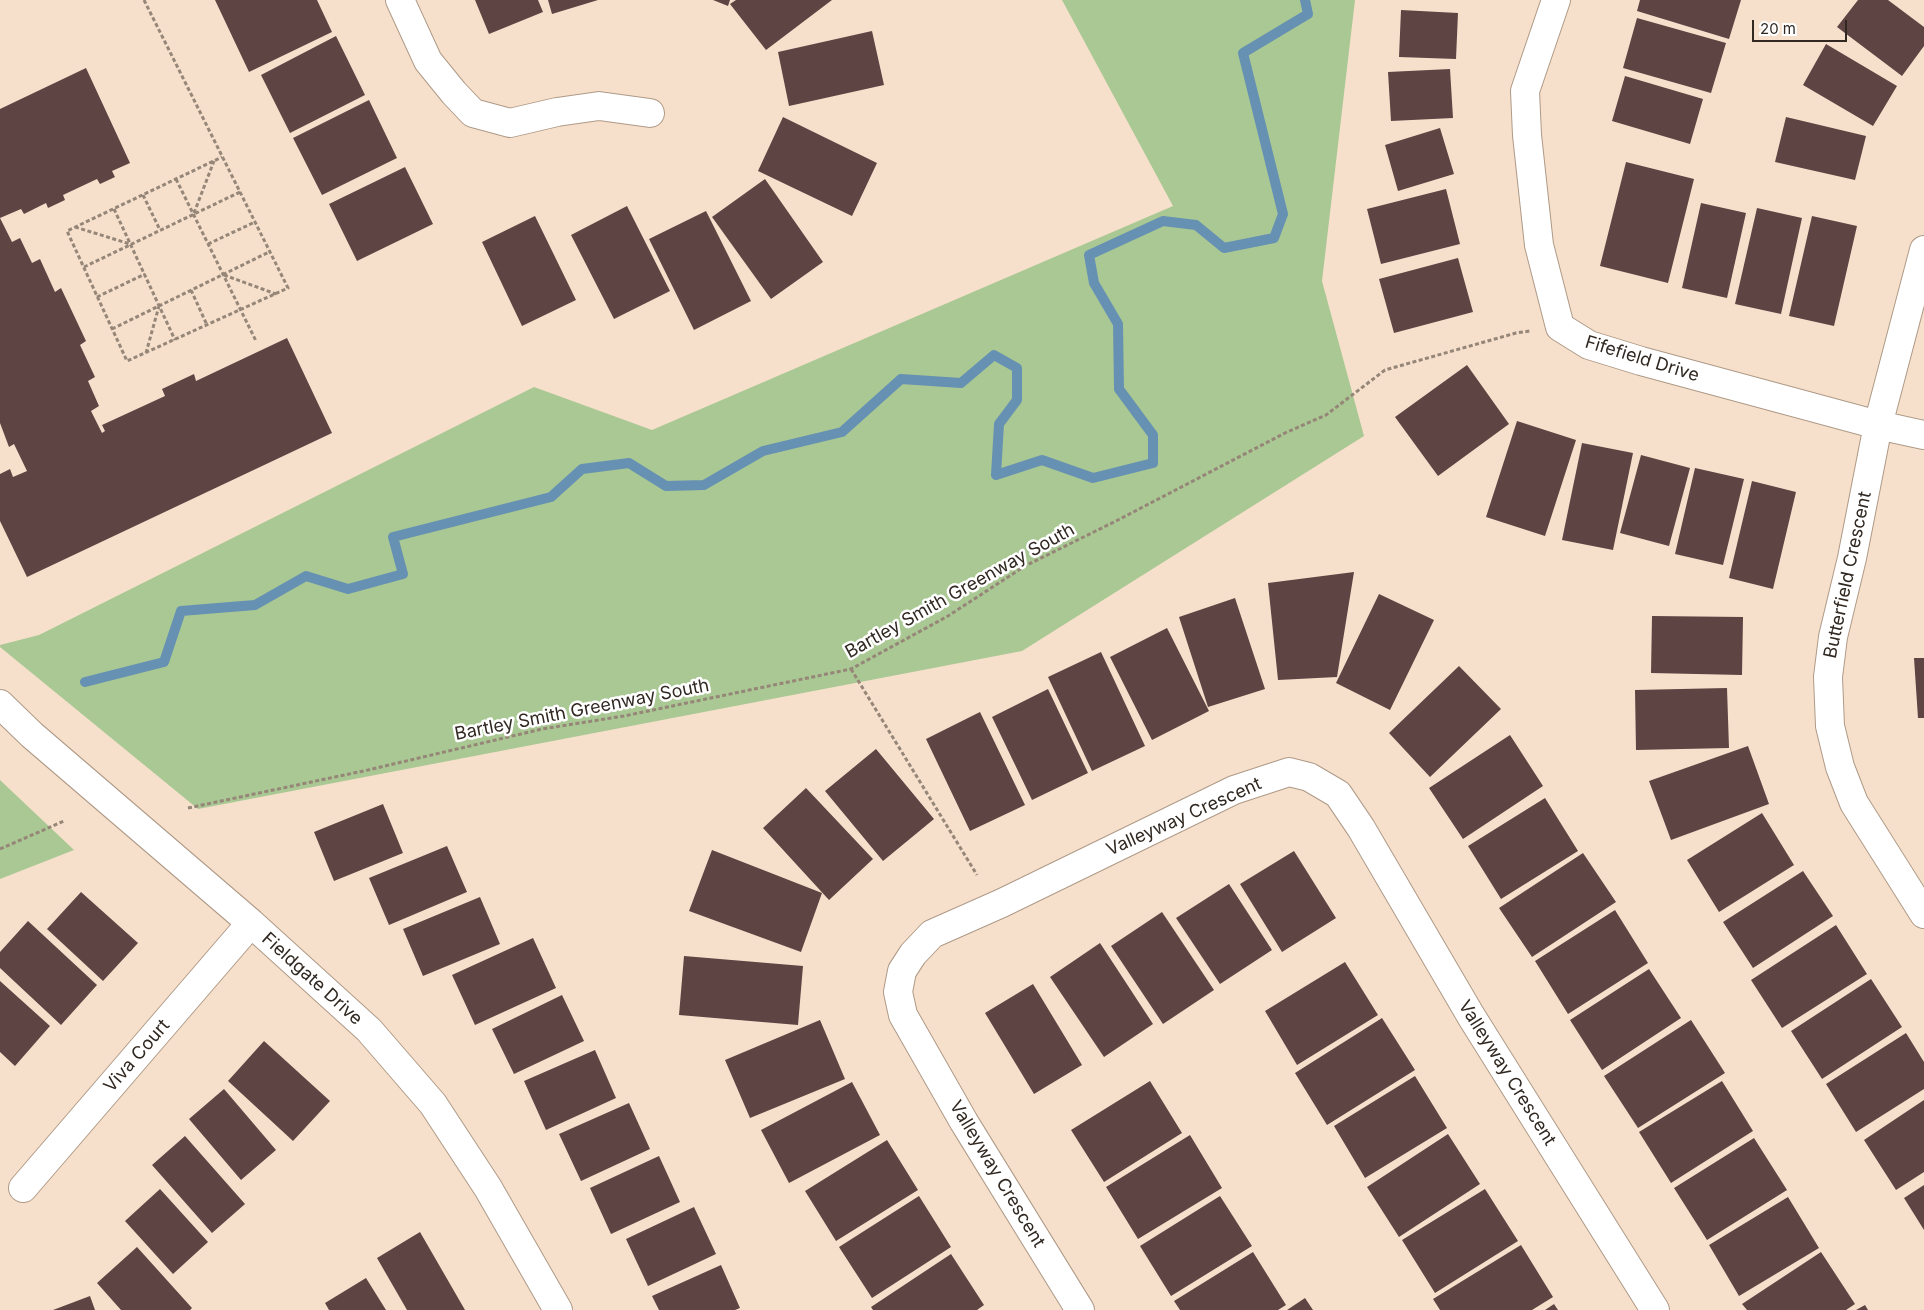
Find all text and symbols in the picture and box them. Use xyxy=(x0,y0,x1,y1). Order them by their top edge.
scale bar xyxy=(1754,10,1849,42)
text: 20 m xyxy=(1760,19,1796,38)
street label: Fifefield Drive xyxy=(1582,331,1702,387)
street label: Butterfield Crescent xyxy=(1820,490,1876,660)
street label: Bartley Smith Greenway South xyxy=(842,519,1078,663)
street label: Bartley Smith Greenway South xyxy=(453,675,711,745)
street label: Valleyway Crescent xyxy=(1103,773,1265,861)
street label: Fieldgate Drive xyxy=(257,928,367,1030)
street label: Valleyway Crescent xyxy=(1454,996,1560,1150)
street label: Viva Court xyxy=(99,1015,175,1097)
street label: Valleyway Crescent xyxy=(945,1097,1049,1251)

